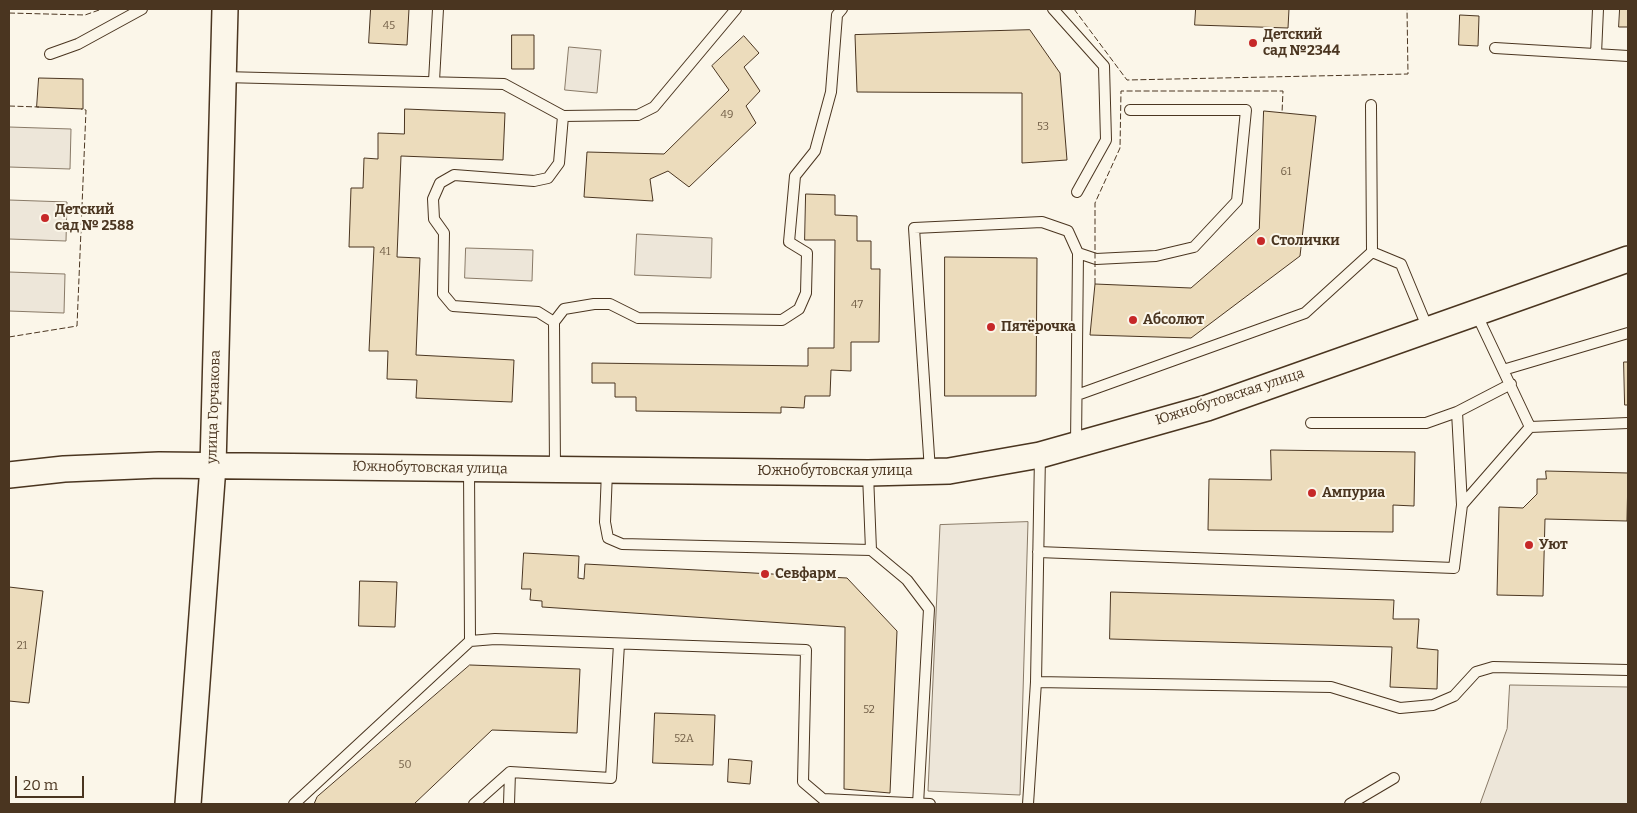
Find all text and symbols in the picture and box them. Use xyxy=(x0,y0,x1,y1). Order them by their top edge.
house number: 45 xyxy=(383,19,395,33)
place label: Детский сад №2344 xyxy=(1263,27,1340,59)
marker: Детский сад №2344 xyxy=(1247,37,1259,49)
house number: 49 xyxy=(721,108,733,122)
house number: 53 xyxy=(1037,120,1049,134)
house number: 61 xyxy=(1281,165,1291,179)
place label: Детский сад № 2588 xyxy=(55,202,134,234)
marker: Детский сад № 2588 xyxy=(39,212,51,224)
place label: Столички xyxy=(1271,233,1340,249)
marker: Столички xyxy=(1255,235,1267,247)
house number: 41 xyxy=(380,245,390,259)
house number: 47 xyxy=(851,298,863,312)
place label: Абсолют xyxy=(1143,312,1204,328)
marker: Абсолют xyxy=(1127,314,1139,326)
place label: Пятёрочка xyxy=(1001,319,1076,335)
marker: Пятёрочка xyxy=(985,321,997,333)
street label: улица Горчакова xyxy=(204,350,224,464)
street label: Южнобутовская улица xyxy=(1153,365,1307,429)
street label: Южнобутовская улица xyxy=(352,458,508,478)
street label: Южнобутовская улица xyxy=(757,463,913,479)
place label: Ампуриа xyxy=(1322,485,1385,501)
marker: Ампуриа xyxy=(1306,487,1318,499)
place label: Уют xyxy=(1539,537,1568,553)
marker: Уют xyxy=(1523,539,1535,551)
place label: Севфарм xyxy=(775,566,836,582)
marker: Севфарм xyxy=(759,568,771,580)
house number: 21 xyxy=(17,639,27,653)
house number: 52 xyxy=(863,703,875,717)
house number: 52А xyxy=(674,732,694,746)
house number: 50 xyxy=(399,758,411,772)
scale bar xyxy=(18,766,86,798)
text: 20 m xyxy=(23,776,58,794)

